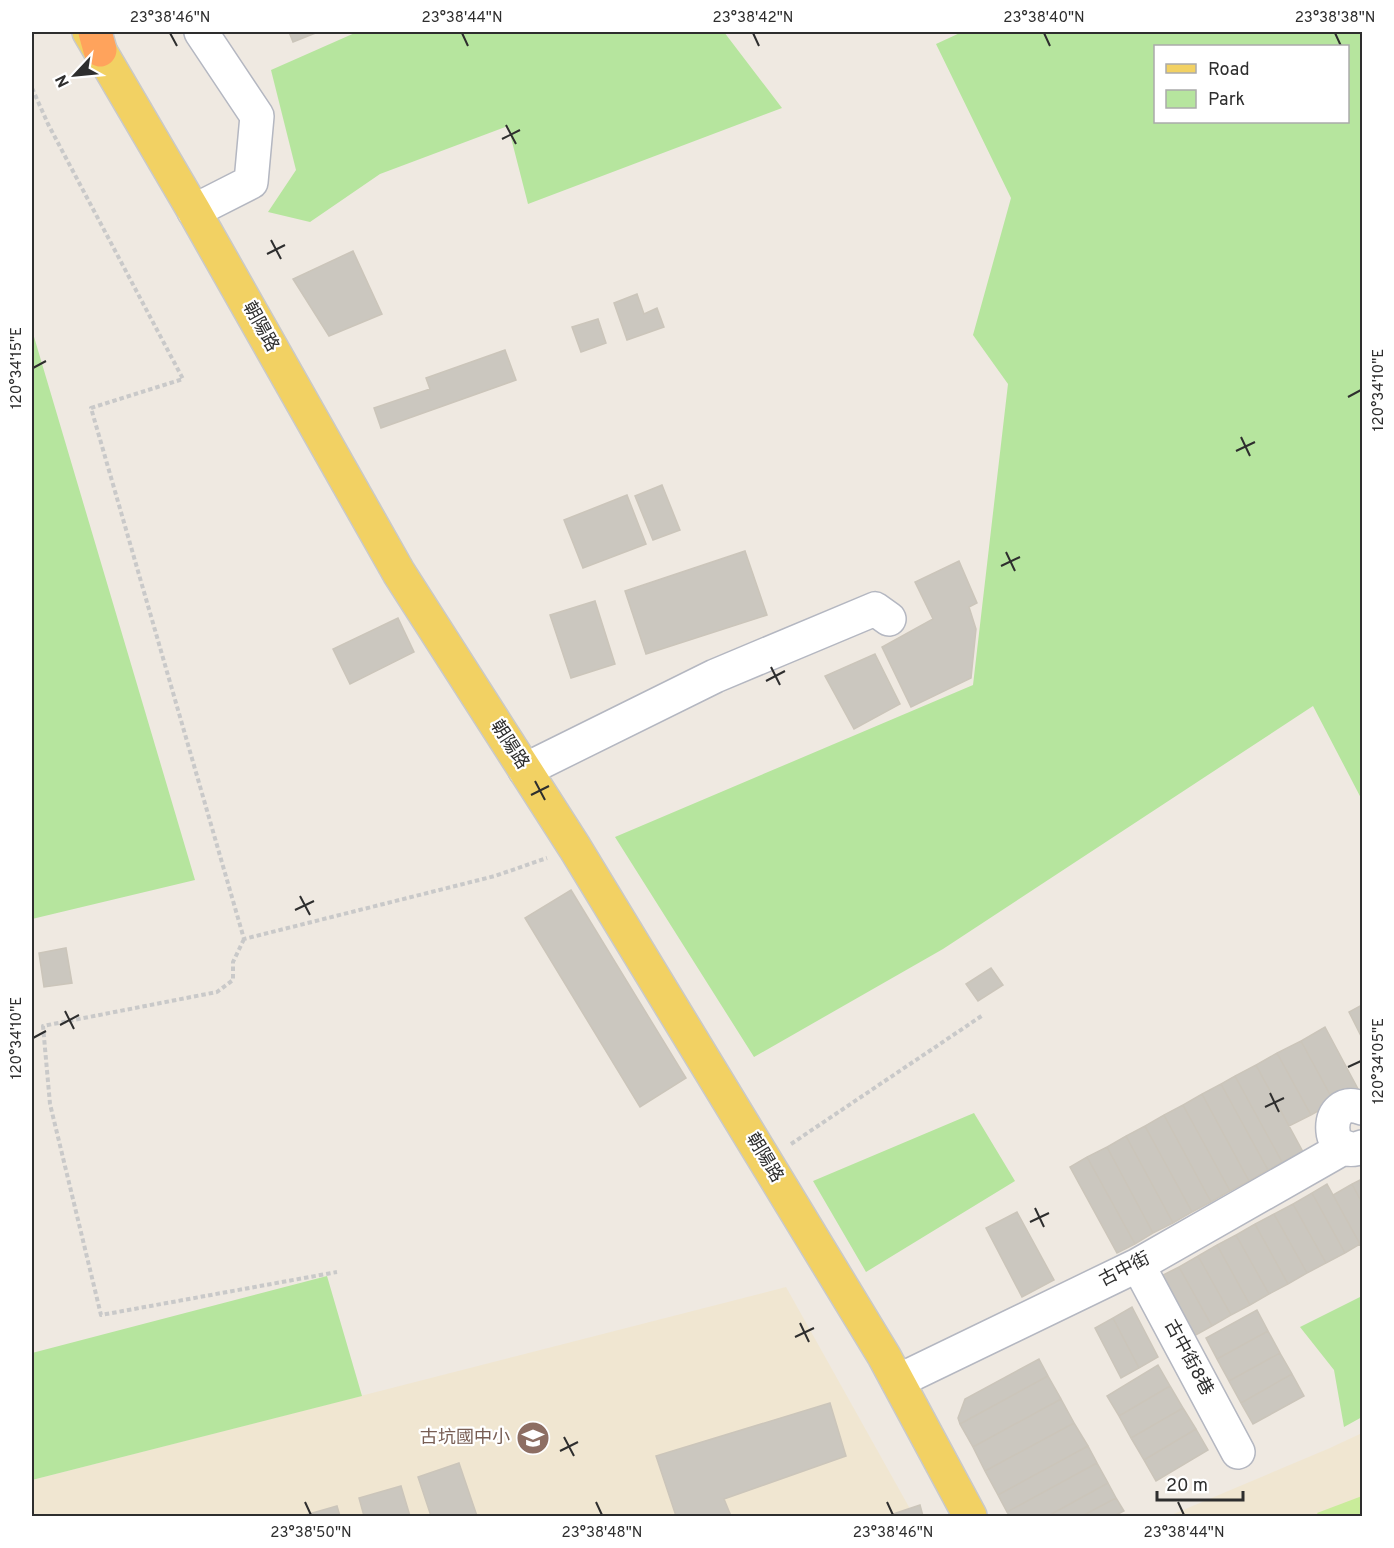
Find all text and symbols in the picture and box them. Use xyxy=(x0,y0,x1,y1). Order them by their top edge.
text: 23°38'46"N xyxy=(130,9,210,28)
text: 23°38'44"N xyxy=(421,9,503,28)
text: 23°38'42"N xyxy=(713,9,793,28)
text: 23°38'40"N xyxy=(1003,9,1085,28)
text: 23°38'38"N xyxy=(1295,9,1375,28)
north arrow xyxy=(45,45,105,105)
legend xyxy=(1154,45,1349,123)
text: Road xyxy=(1208,59,1250,82)
text: N xyxy=(52,71,75,90)
text: Park xyxy=(1208,89,1245,112)
street label: 朝陽路 xyxy=(237,298,283,356)
text: 120°34'15"E xyxy=(8,327,27,409)
text: 120°34'10"E xyxy=(1370,349,1389,431)
street label: 朝陽路 xyxy=(485,716,533,774)
text: 120°34'10"E xyxy=(8,997,27,1079)
text: 120°34'05"E xyxy=(1370,1018,1389,1104)
street label: 朝陽路 xyxy=(740,1129,788,1187)
street label: 古中街 xyxy=(1096,1247,1154,1293)
street label: 古中街8巷 xyxy=(1158,1316,1218,1400)
school or university icon: 古坑國中小 xyxy=(515,1420,551,1456)
place label: 古坑國中小 xyxy=(420,1427,510,1450)
scale bar xyxy=(1157,1464,1242,1502)
text: 20 m xyxy=(1166,1475,1208,1498)
text: 23°38'50"N xyxy=(270,1524,352,1543)
text: 23°38'48"N xyxy=(562,1524,642,1543)
text: 23°38'46"N xyxy=(853,1524,933,1543)
text: 23°38'44"N xyxy=(1143,1524,1225,1543)

